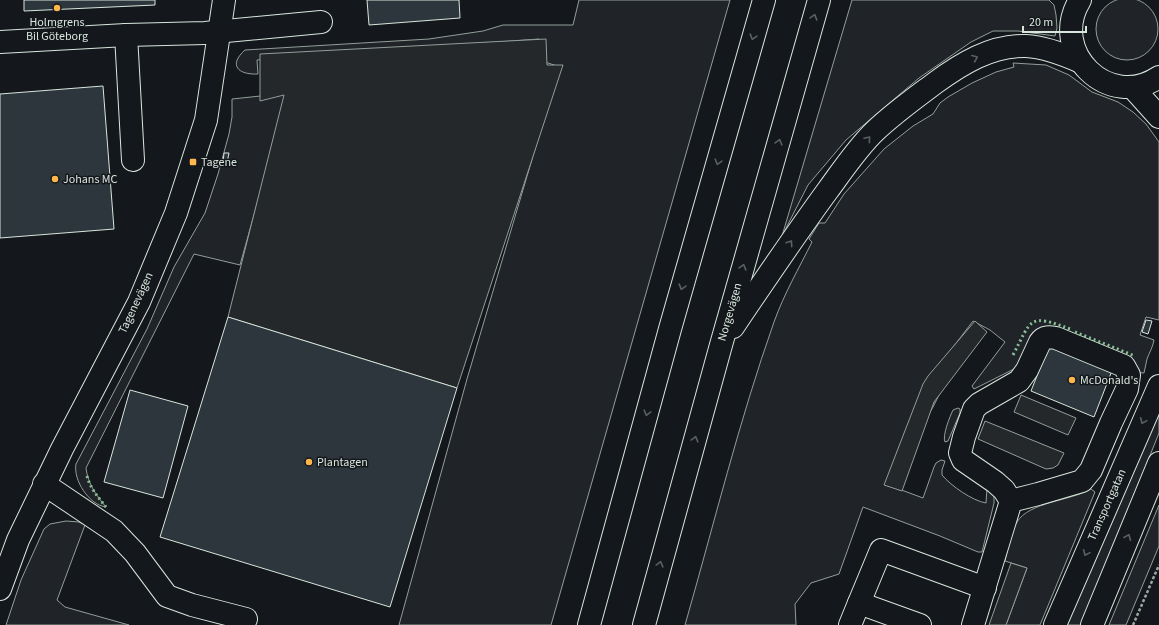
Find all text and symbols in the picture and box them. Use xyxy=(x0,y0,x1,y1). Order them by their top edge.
marker: Holmgrens Bil Göteborg xyxy=(52,3,62,13)
scale bar xyxy=(1023,8,1086,34)
one-way arrow xyxy=(810,13,818,20)
place label: Holmgrens Bil Göteborg xyxy=(26,14,88,45)
text: 20 m xyxy=(1029,14,1053,31)
one-way arrow xyxy=(750,34,758,41)
one-way arrow xyxy=(971,54,978,62)
one-way arrow xyxy=(864,136,871,144)
one-way arrow xyxy=(774,138,783,145)
place label: Tagene xyxy=(201,154,237,171)
marker: Tagene xyxy=(188,157,198,167)
one-way arrow xyxy=(714,159,723,166)
place label: Johans MC xyxy=(63,171,118,188)
marker: Johans MC xyxy=(50,174,60,184)
one-way arrow xyxy=(785,240,792,247)
one-way arrow xyxy=(738,263,747,270)
street label: Tagenevägen xyxy=(114,270,158,336)
street label: Norgevägen xyxy=(714,281,746,343)
one-way arrow xyxy=(678,284,687,291)
place label: McDonald's xyxy=(1080,372,1138,389)
marker: McDonald's xyxy=(1067,375,1077,385)
one-way arrow xyxy=(643,409,652,416)
one-way arrow xyxy=(1140,418,1148,425)
one-way arrow xyxy=(690,436,699,443)
place label: Plantagen xyxy=(317,454,368,471)
marker: Plantagen xyxy=(304,457,314,467)
street label: Transportgatan xyxy=(1084,466,1130,544)
one-way arrow xyxy=(1124,534,1132,541)
one-way arrow xyxy=(1083,549,1091,557)
one-way arrow xyxy=(656,561,664,568)

